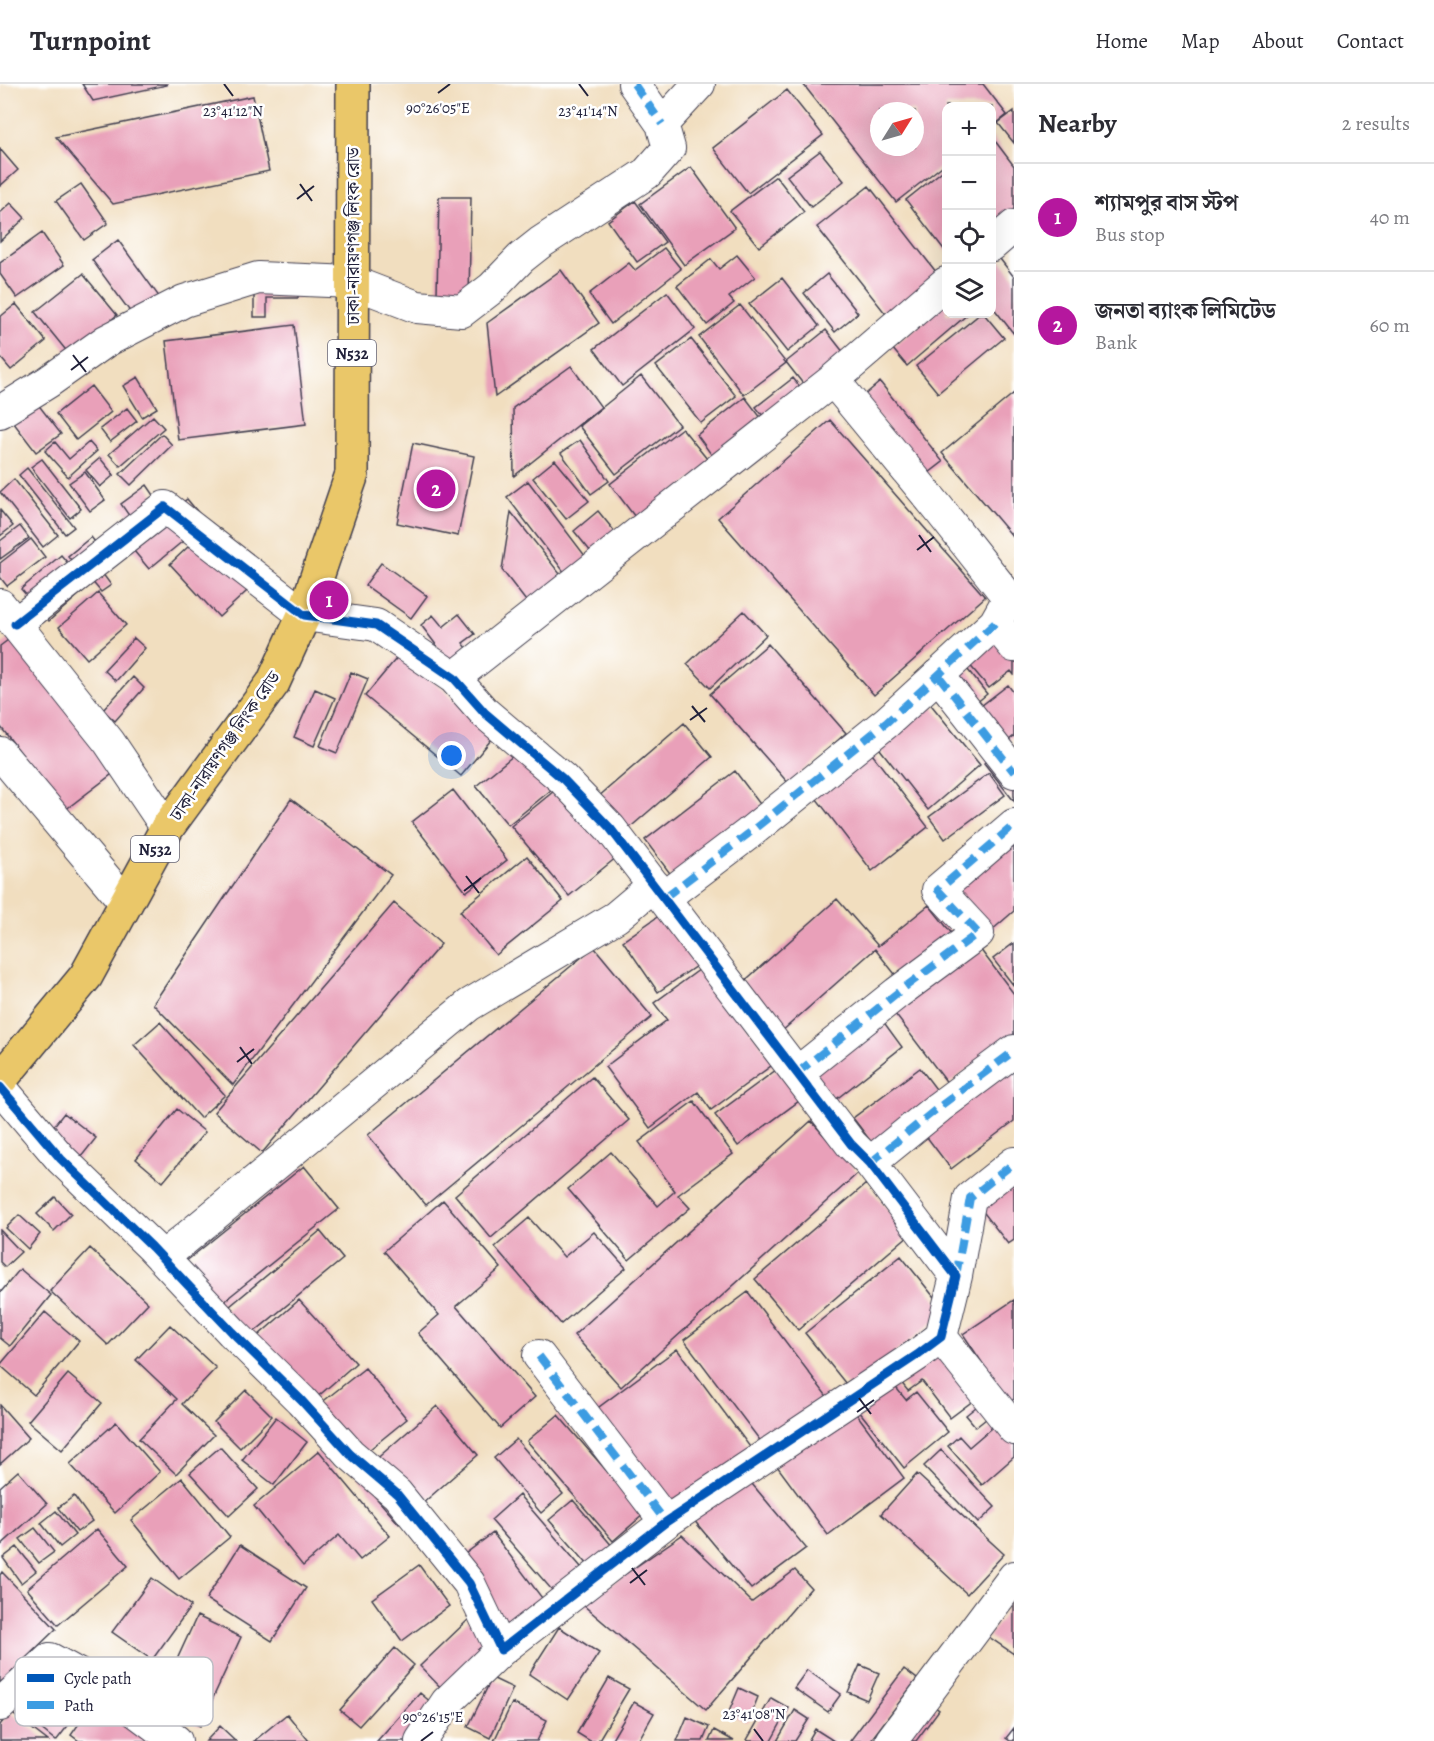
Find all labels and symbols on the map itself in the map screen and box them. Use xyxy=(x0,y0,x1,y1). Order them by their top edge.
text: 90°26'05"E xyxy=(406,98,470,118)
text: 23°41'12"N xyxy=(203,101,263,121)
text: 23°41'14"N xyxy=(558,101,618,121)
north arrow xyxy=(870,102,924,156)
street label: ঢাকা-নারায়ণগঞ্জ লিংক রোড xyxy=(341,146,365,326)
road number: N532 xyxy=(328,340,376,366)
pin: 2 xyxy=(416,466,456,512)
pin: 1 xyxy=(310,578,348,622)
street label: ঢাকা-নারায়ণগঞ্জ লিংক রোড xyxy=(164,666,286,826)
your location xyxy=(437,741,466,770)
road number: N532 xyxy=(131,836,179,862)
legend xyxy=(15,1657,213,1726)
text: Cycle path xyxy=(64,1668,132,1690)
text: Path xyxy=(64,1695,94,1717)
text: 23°41'08"N xyxy=(723,1704,786,1724)
text: 90°26'15"E xyxy=(403,1707,463,1727)

